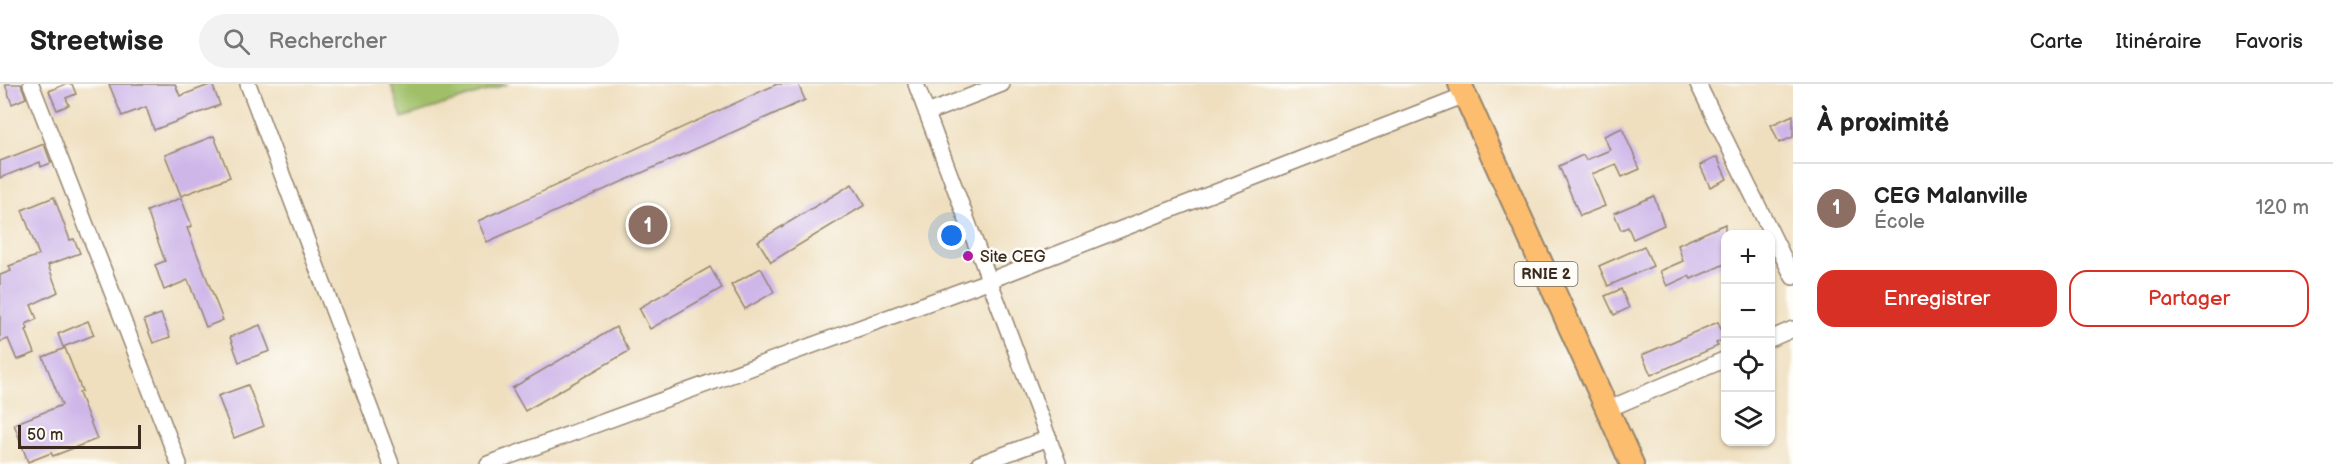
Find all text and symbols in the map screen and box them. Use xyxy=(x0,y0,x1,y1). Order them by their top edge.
search box xyxy=(199,14,619,68)
text: Streetwise xyxy=(30,25,163,58)
icon: search xyxy=(220,25,253,58)
text: Rechercher xyxy=(268,28,386,55)
text: Carte xyxy=(2030,29,2083,54)
text: Itinéraire xyxy=(2116,29,2202,54)
text: Favoris xyxy=(2235,29,2303,54)
text: À proximité xyxy=(1817,108,1949,139)
text: CEG Malanville xyxy=(1874,183,2028,210)
text: 1 xyxy=(1832,196,1841,220)
text: 120 m xyxy=(2256,196,2309,220)
pin: 1 xyxy=(628,202,668,248)
text: École xyxy=(1874,210,1925,234)
your location xyxy=(937,221,966,250)
map controls xyxy=(1721,230,1775,446)
button: + xyxy=(1721,230,1775,284)
place label: Site CEG xyxy=(980,248,1045,267)
marker: Site CEG xyxy=(961,249,975,263)
road number: RNIE 2 xyxy=(1514,262,1578,286)
button: Enregistrer xyxy=(1817,270,2057,327)
button: Partager xyxy=(2069,270,2309,327)
button: − xyxy=(1721,284,1775,338)
button: locate xyxy=(1721,338,1775,392)
button: layers xyxy=(1721,392,1775,446)
scale bar xyxy=(18,422,141,450)
text: 50 m xyxy=(27,426,63,445)

